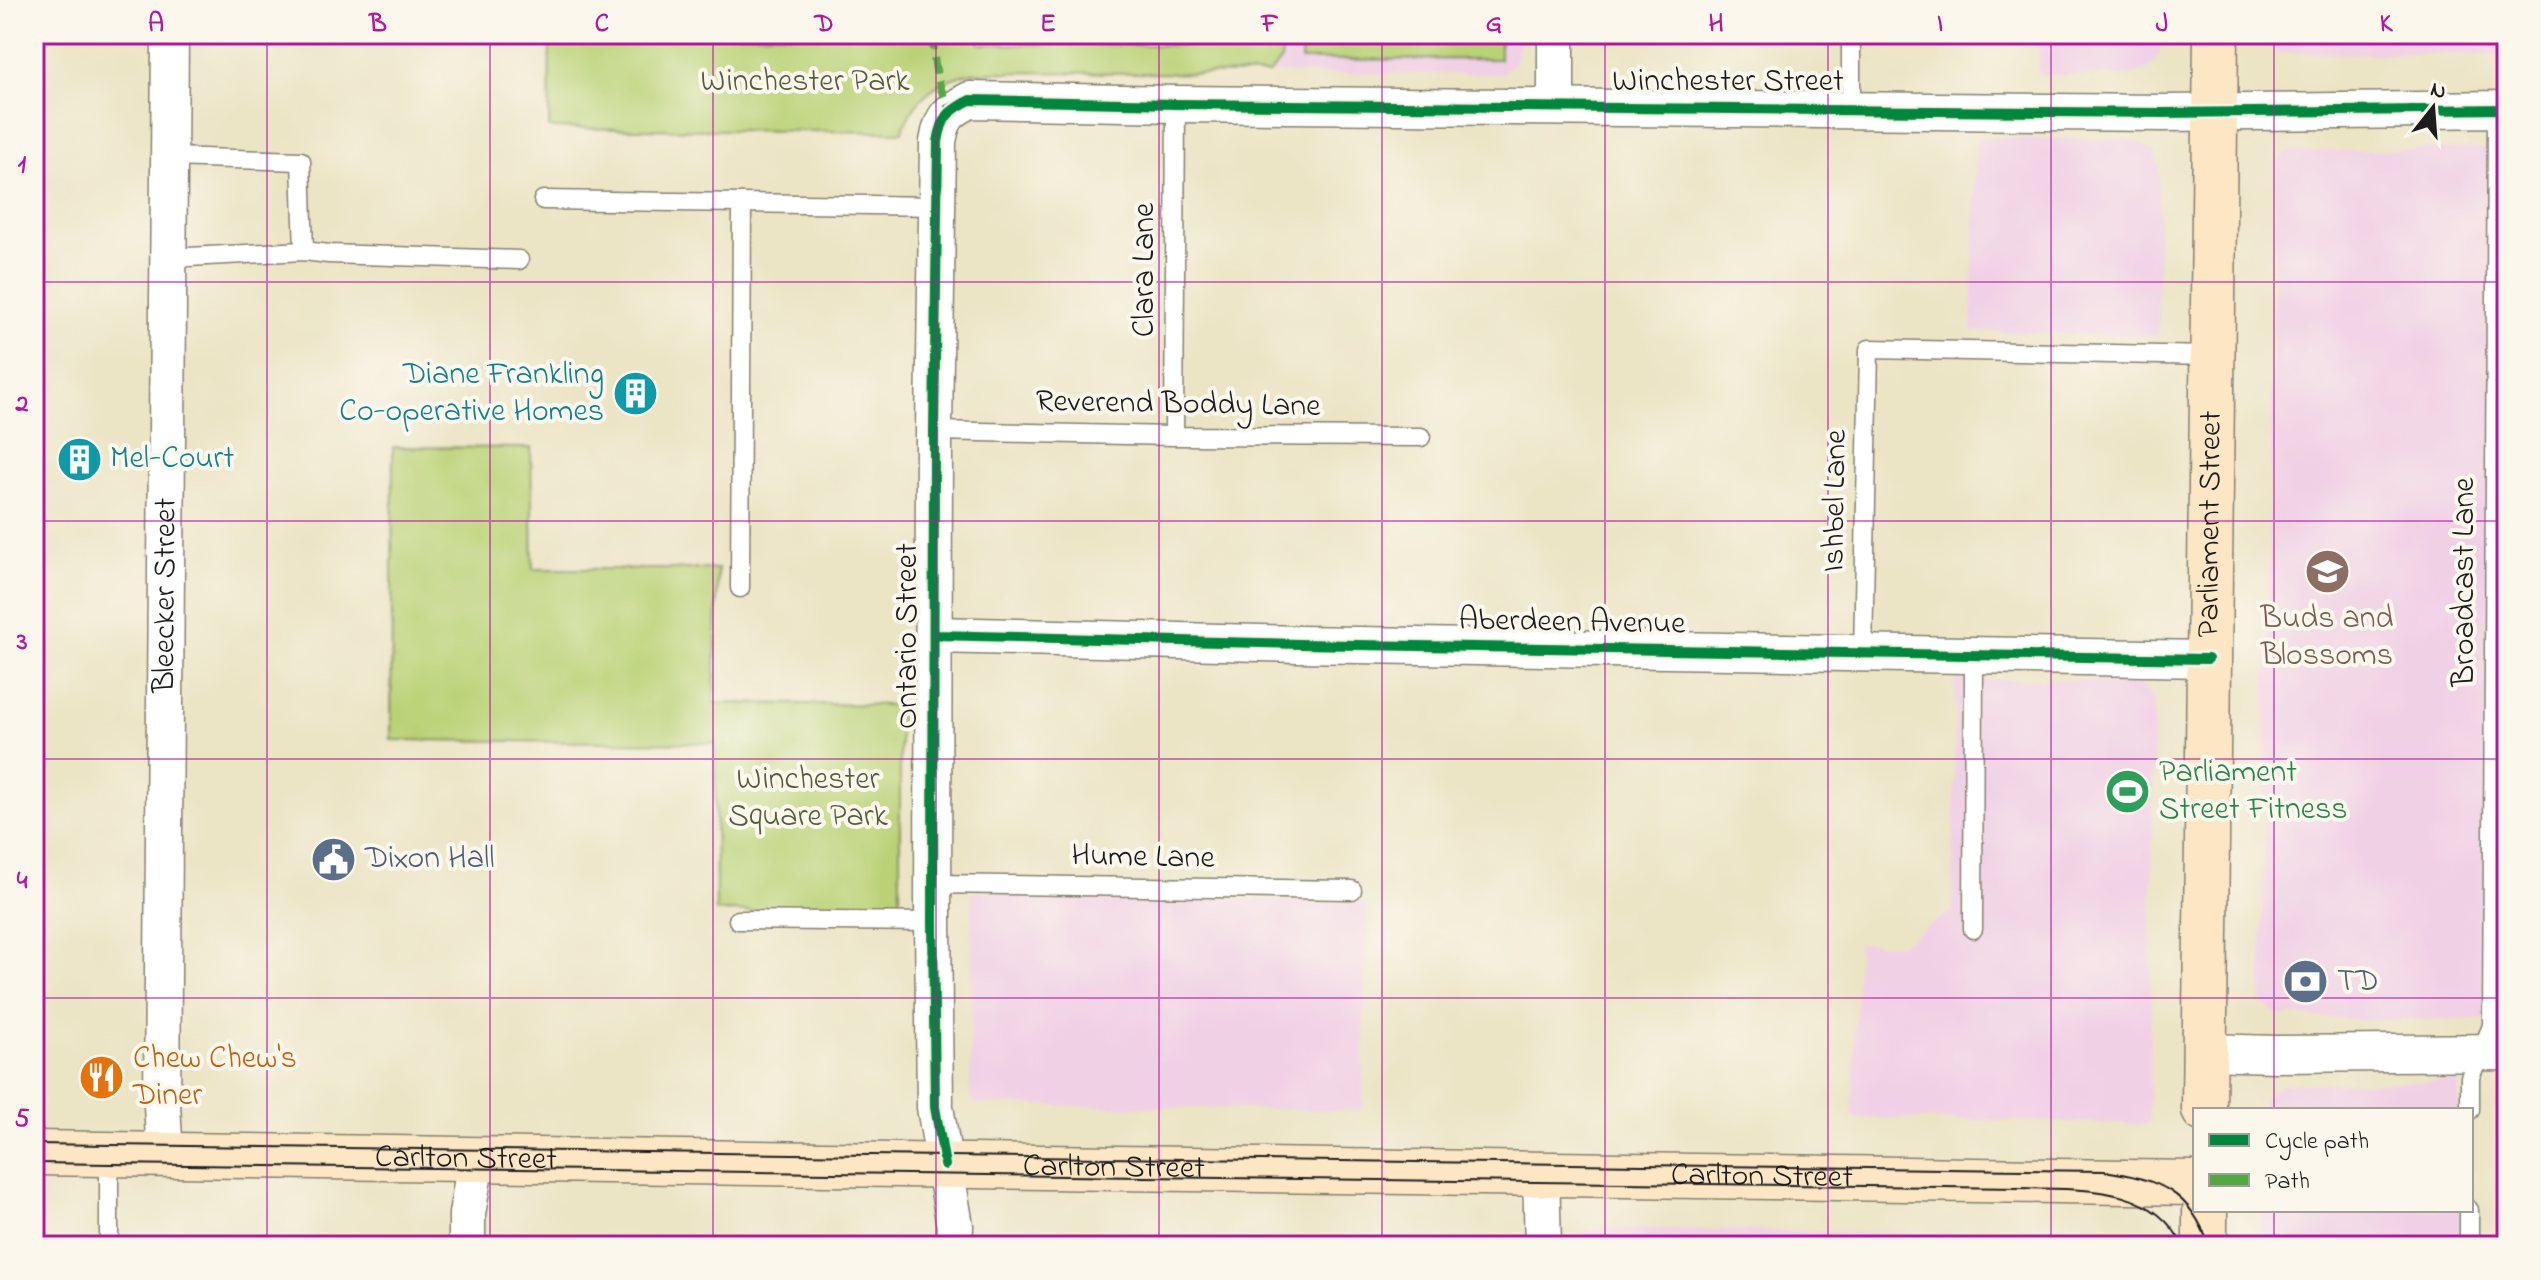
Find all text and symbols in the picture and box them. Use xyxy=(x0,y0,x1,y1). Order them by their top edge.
text: A xyxy=(148,6,164,44)
text: B xyxy=(368,6,387,44)
text: C xyxy=(595,6,609,44)
text: D xyxy=(813,6,834,44)
text: E xyxy=(1040,6,1056,44)
text: F xyxy=(1260,6,1279,44)
text: G xyxy=(1486,6,1502,44)
text: H xyxy=(1708,6,1724,44)
text: I xyxy=(1937,6,1943,44)
text: J xyxy=(2156,6,2168,44)
text: K xyxy=(2380,6,2394,44)
park label: Winchester Park xyxy=(701,59,910,106)
street label: Winchester Street xyxy=(1612,59,1844,106)
north arrow xyxy=(2393,68,2473,148)
text: N xyxy=(2426,74,2450,109)
text: 1 xyxy=(18,147,27,185)
street label: Clara Lane xyxy=(1122,202,1169,337)
place label: Diane Frankling Co-operative Homes xyxy=(339,352,604,436)
building icon: Diane Frankling Co-operative Homes xyxy=(611,369,659,417)
street label: Reverend Boddy Lane xyxy=(1035,379,1321,431)
text: 2 xyxy=(15,386,29,424)
street label: Parliament Street xyxy=(2186,410,2235,638)
street label: Ishbel Lane xyxy=(1811,429,1861,573)
building icon: Mel-Court xyxy=(55,435,103,483)
place label: Mel-Court xyxy=(110,436,234,483)
street label: Broadcast Lane xyxy=(2442,477,2489,688)
street label: Bleecker Street xyxy=(142,497,190,694)
street label: Ontario Street xyxy=(885,543,932,729)
school or university icon: Buds and Blossoms xyxy=(2303,548,2351,596)
place label: Buds and Blossoms xyxy=(2259,596,2394,680)
street label: Aberdeen Avenue xyxy=(1458,598,1687,648)
text: 3 xyxy=(16,624,28,662)
place label: Parliament Street Fitness xyxy=(2159,750,2348,834)
park label: Winchester Square Park xyxy=(728,757,889,841)
sports icon: Parliament Street Fitness xyxy=(2104,767,2152,815)
street label: Hume Lane xyxy=(1071,833,1216,883)
public building icon: Dixon Hall xyxy=(310,835,358,883)
place label: Dixon Hall xyxy=(364,836,495,883)
text: 4 xyxy=(17,863,28,901)
bank icon: TD xyxy=(2282,958,2330,1006)
place label: TD xyxy=(2337,959,2379,1006)
place label: Chew Chew's Diner xyxy=(132,1036,297,1120)
restaurant icon: Chew Chew's Diner xyxy=(78,1053,126,1101)
text: 5 xyxy=(15,1101,30,1139)
legend xyxy=(2193,1108,2473,1212)
text: Cycle path xyxy=(2265,1125,2369,1161)
street label: Carlton Street xyxy=(375,1134,558,1184)
street label: Carlton Street xyxy=(1023,1143,1205,1193)
street label: Carlton Street xyxy=(1670,1152,1853,1202)
text: Path xyxy=(2265,1165,2310,1200)

